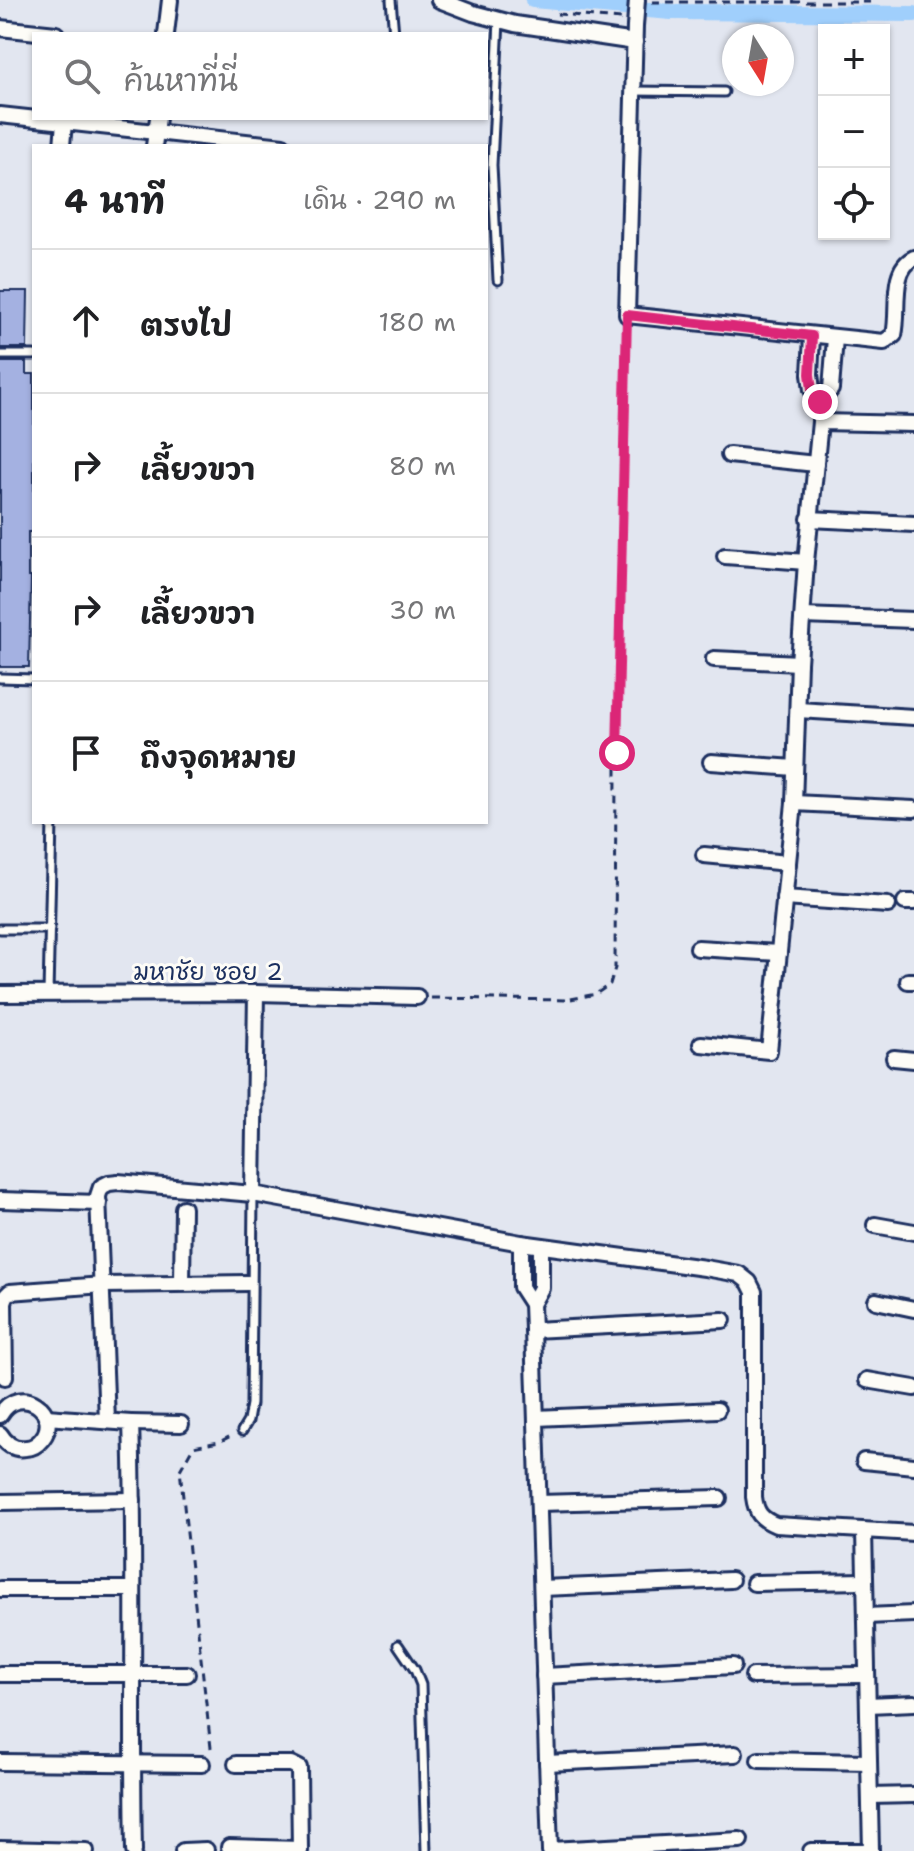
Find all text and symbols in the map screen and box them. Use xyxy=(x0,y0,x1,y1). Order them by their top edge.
north arrow xyxy=(722,24,794,96)
map controls xyxy=(818,24,890,240)
button: + xyxy=(818,24,890,96)
search box xyxy=(32,32,488,120)
icon: search xyxy=(60,54,104,98)
text: ค้นหาที่นี่ xyxy=(124,60,238,101)
button: − xyxy=(818,96,890,168)
button: locate xyxy=(818,168,890,240)
text: 4 นาที xyxy=(64,178,165,224)
text: เดิน · 290 m xyxy=(303,182,456,217)
icon: ahead xyxy=(64,299,108,343)
text: 180 m xyxy=(378,304,456,339)
text: ตรงไป xyxy=(140,305,232,346)
route end xyxy=(802,384,838,420)
icon: right xyxy=(64,443,108,487)
text: 80 m xyxy=(389,448,456,483)
text: เลี้ยวขวา xyxy=(140,449,255,490)
icon: right xyxy=(64,587,108,631)
text: 30 m xyxy=(389,592,456,627)
text: เลี้ยวขวา xyxy=(140,593,255,634)
icon: arrive xyxy=(64,731,108,775)
route start xyxy=(599,735,635,771)
text: ถึงจุดหมาย xyxy=(140,737,297,778)
street label: มหาชัย ซอย 2 xyxy=(133,956,283,988)

